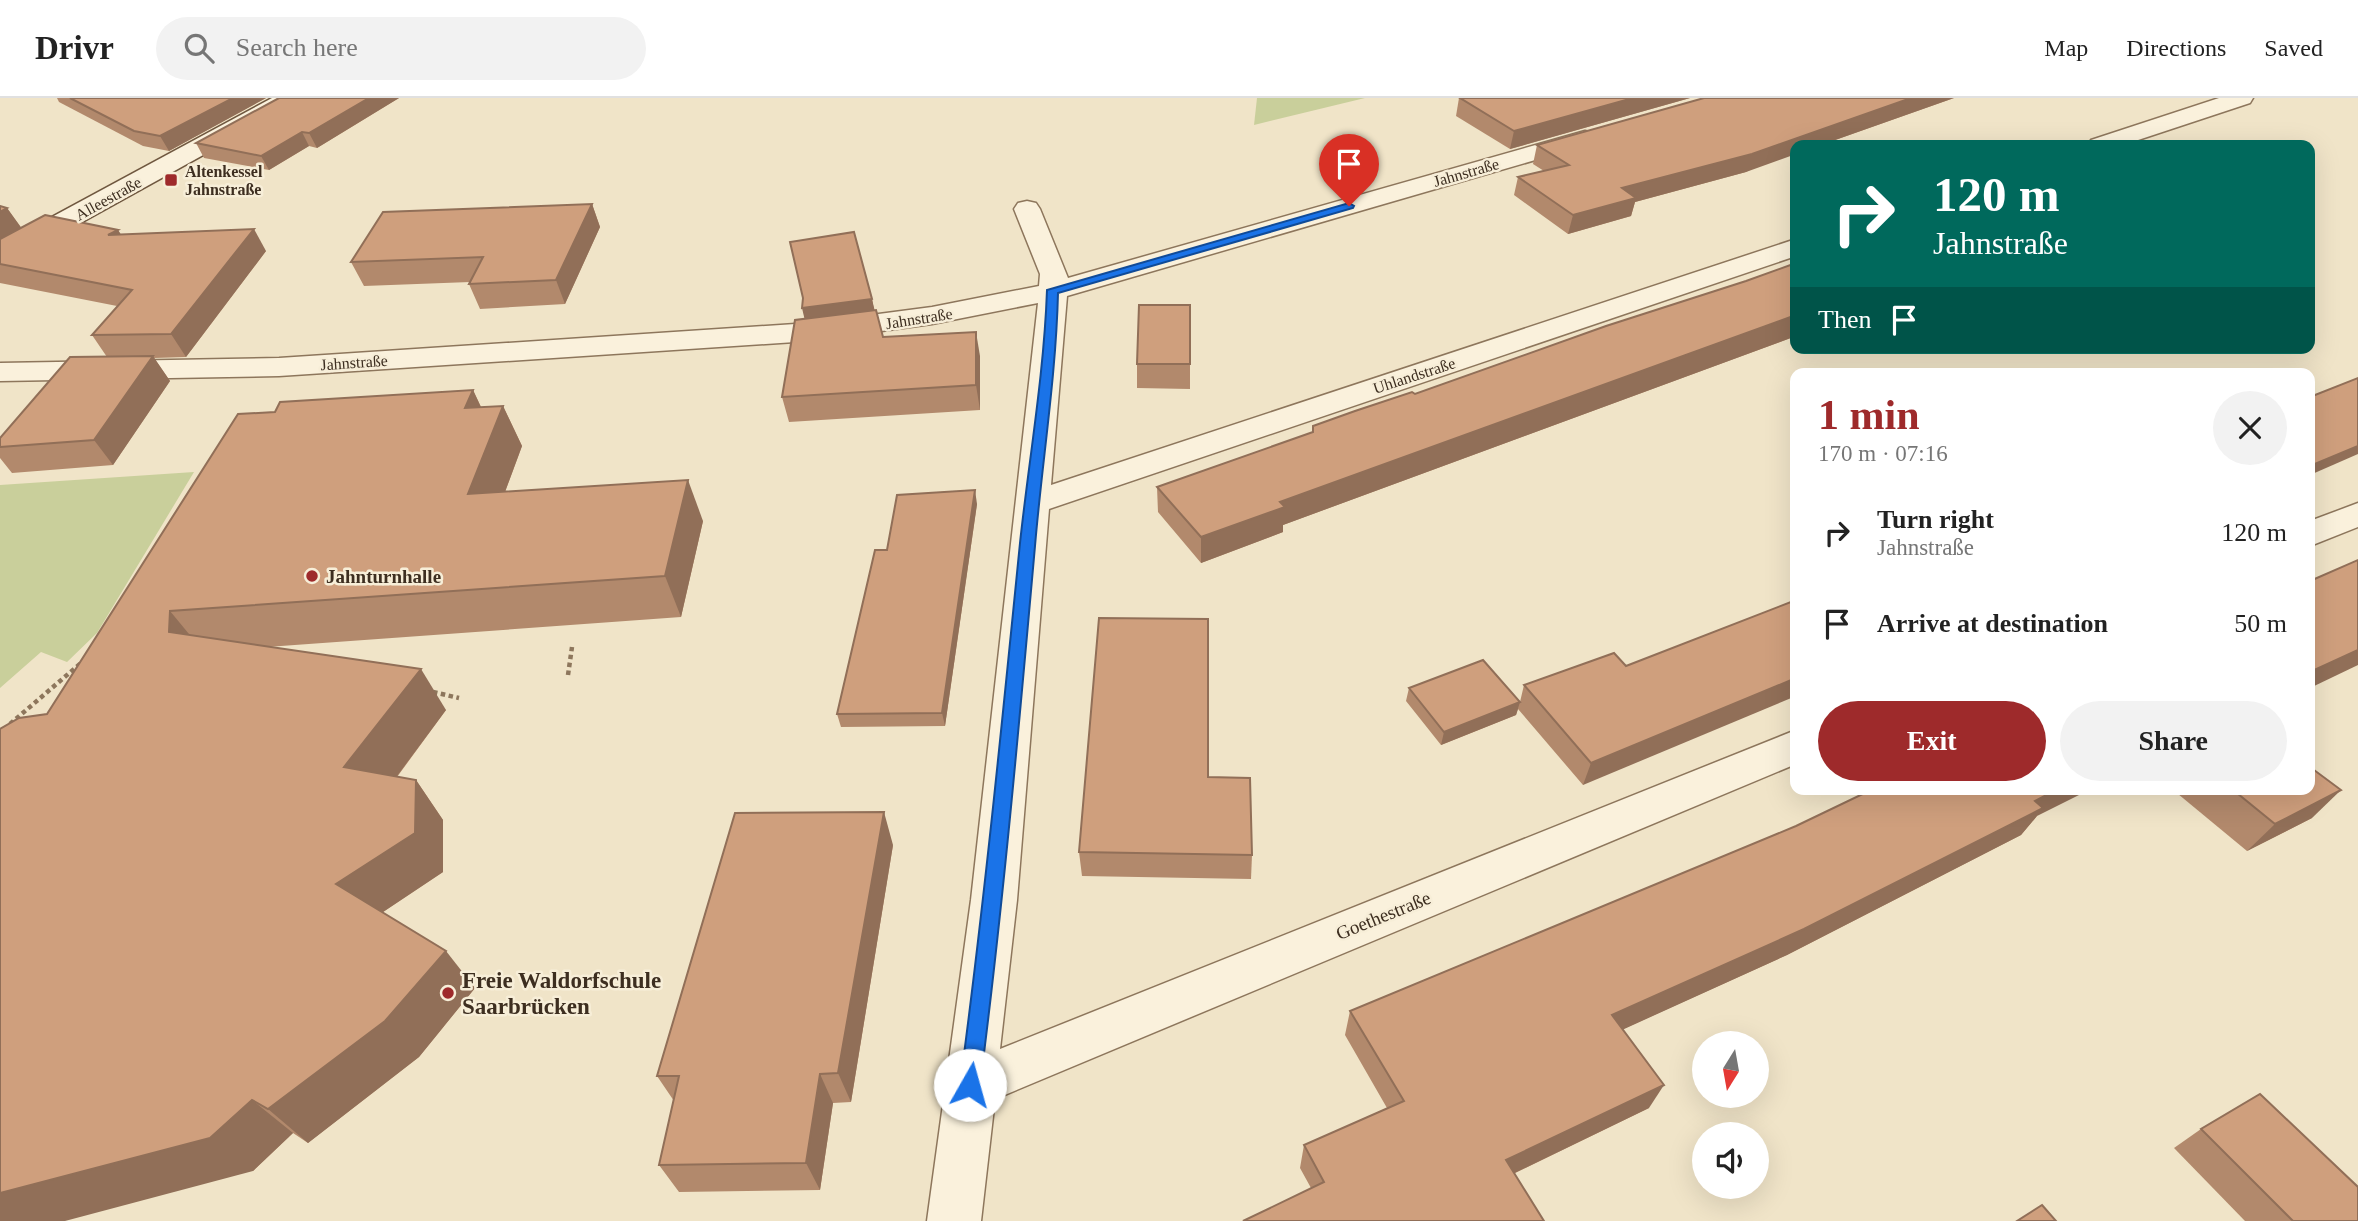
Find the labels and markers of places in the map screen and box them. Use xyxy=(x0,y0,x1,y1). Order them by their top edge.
pin xyxy=(1319,134,1379,206)
place label: Altenkessel Jahnstraße xyxy=(185,163,263,198)
marker: Altenkessel Jahnstraße xyxy=(163,172,179,188)
place label: Jahnturnhalle xyxy=(326,566,441,587)
marker: Jahnturnhalle xyxy=(304,568,320,584)
place label: Freie Waldorfschule Saarbrücken xyxy=(462,968,661,1019)
marker: Freie Waldorfschule Saarbrücken xyxy=(440,985,456,1001)

